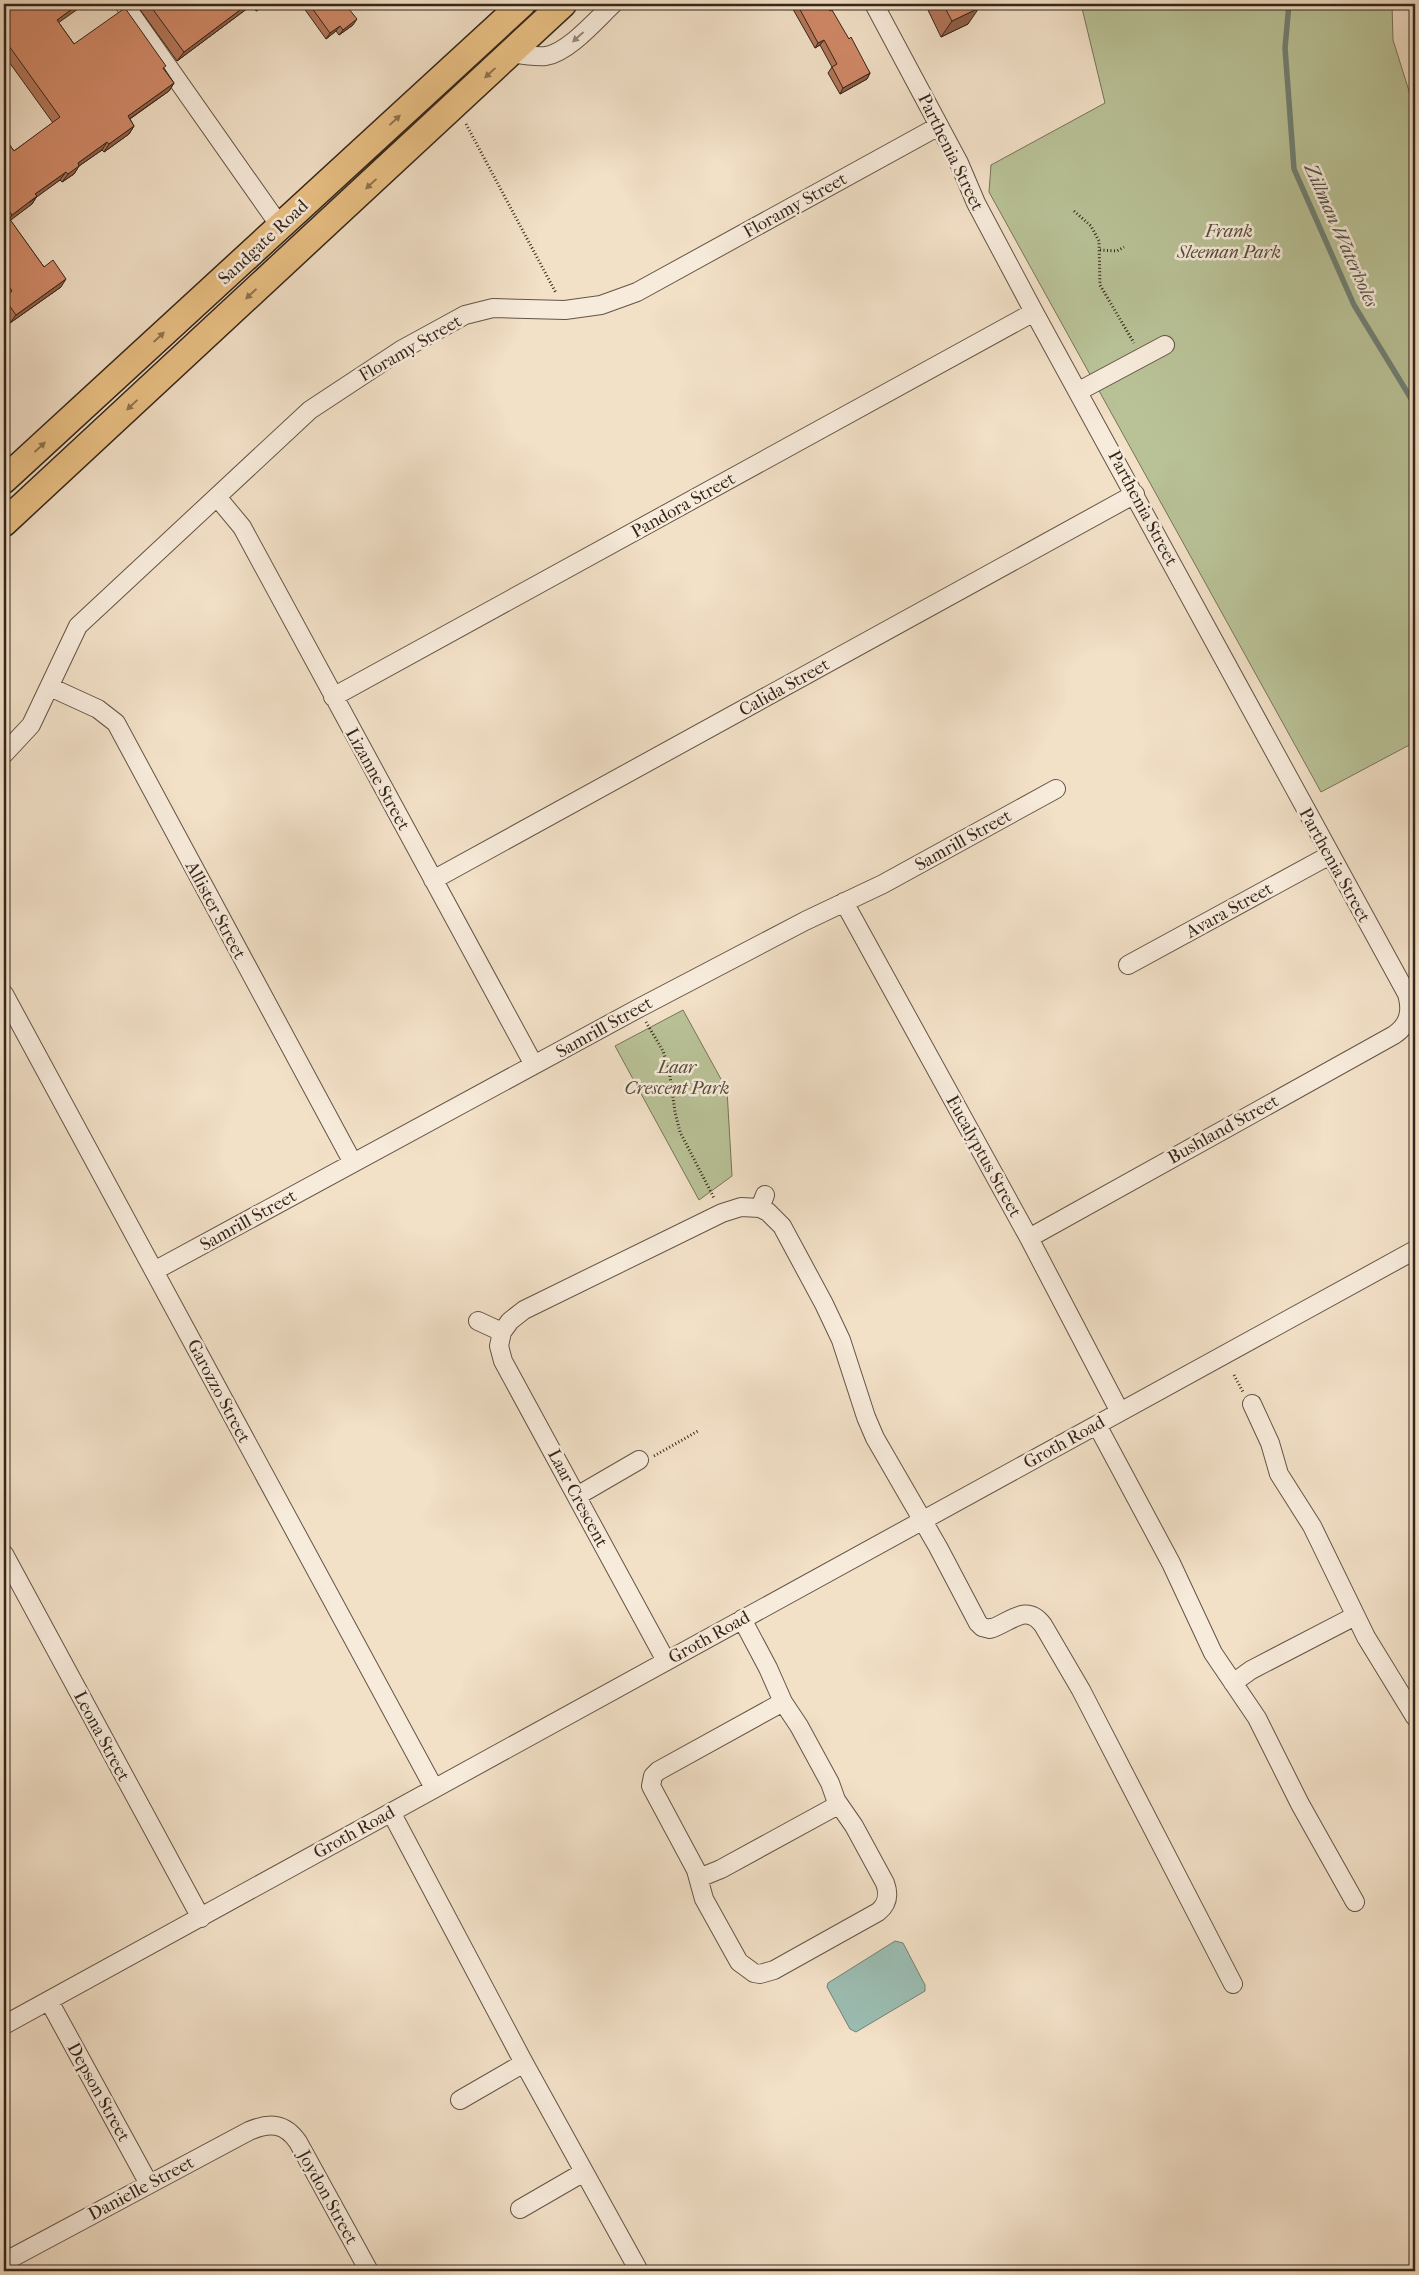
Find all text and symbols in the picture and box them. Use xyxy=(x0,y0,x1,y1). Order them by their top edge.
one-way arrow xyxy=(572,31,584,43)
one-way arrow xyxy=(484,67,496,79)
street label: Parthenia Street xyxy=(913,90,988,215)
one-way arrow xyxy=(389,114,401,126)
water label: Zillman Waterholes xyxy=(1299,159,1383,312)
street label: Floramy Street xyxy=(740,168,851,243)
one-way arrow xyxy=(365,178,377,190)
street label: Sandgate Road xyxy=(214,195,313,289)
park label: Frank Sleeman Park xyxy=(1176,221,1281,263)
one-way arrow xyxy=(246,288,258,300)
street label: Floramy Street xyxy=(355,310,466,386)
one-way arrow xyxy=(153,331,165,343)
one-way arrow xyxy=(127,399,139,411)
one-way arrow xyxy=(33,441,45,453)
street label: Parthenia Street xyxy=(1103,447,1182,570)
street label: Pandora Street xyxy=(628,468,739,543)
street label: Calida Street xyxy=(735,654,834,721)
street label: Lizanne Street xyxy=(341,725,415,834)
street label: Parthenia Street xyxy=(1294,804,1375,927)
street label: Samrill Street xyxy=(911,805,1016,876)
street label: Allister Street xyxy=(180,857,250,963)
street label: Avara Street xyxy=(1181,878,1277,943)
street label: Samrill Street xyxy=(552,992,657,1063)
park label: Laar Crescent Park xyxy=(625,1057,729,1099)
street label: Bushland Street xyxy=(1164,1090,1283,1169)
street label: Eucalyptus Street xyxy=(941,1092,1026,1221)
street label: Samrill Street xyxy=(196,1185,301,1256)
street label: Garozzo Street xyxy=(183,1336,255,1447)
street label: Groth Road xyxy=(1020,1411,1109,1473)
street label: Laar Crescent xyxy=(543,1446,612,1551)
street label: Groth Road xyxy=(665,1606,754,1668)
street label: Leona Street xyxy=(69,1688,134,1785)
street label: Groth Road xyxy=(310,1801,399,1863)
street label: Depson Street xyxy=(63,2039,135,2146)
street label: Joydon Street xyxy=(292,2145,362,2249)
street label: Danielle Street xyxy=(85,2152,198,2225)

